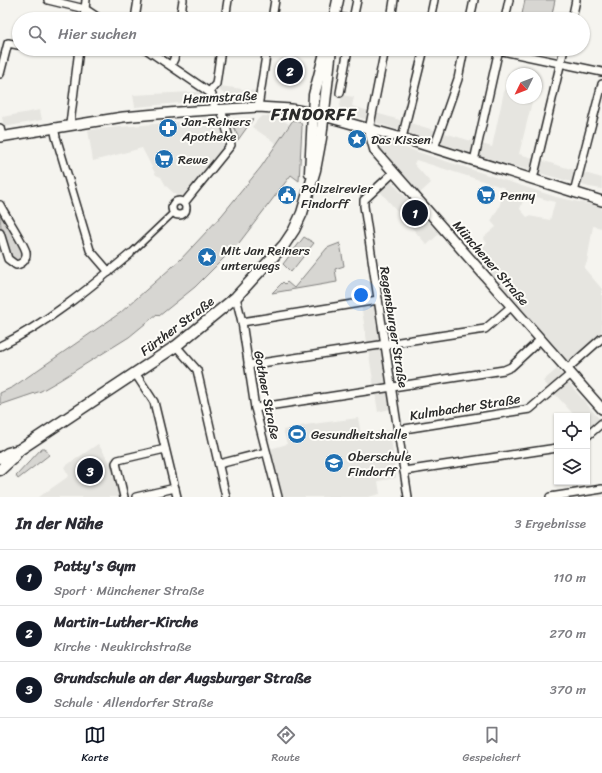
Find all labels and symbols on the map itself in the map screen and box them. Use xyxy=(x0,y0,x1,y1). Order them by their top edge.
pin: 2 xyxy=(277,56,303,86)
north arrow xyxy=(506,68,542,104)
street label: Hemmstraße xyxy=(182,84,258,110)
district label: FINDORFF xyxy=(270,99,358,129)
place label: Jan-Reiners Apotheke xyxy=(181,110,252,148)
pharmacy icon: Jan-Reiners Apotheke xyxy=(157,117,179,139)
place icon: Das Kissen xyxy=(346,128,368,150)
place label: Das Kissen xyxy=(371,128,431,151)
supermarket icon: Rewe xyxy=(153,148,175,170)
place label: Rewe xyxy=(178,148,209,171)
place label: Polizeirevier Findorff xyxy=(301,177,373,215)
public building icon: Polizeirevier Findorff xyxy=(276,184,298,206)
supermarket icon: Penny xyxy=(475,184,497,206)
place label: Penny xyxy=(500,184,536,207)
pin: 1 xyxy=(402,198,428,228)
street label: Münchener Straße xyxy=(447,215,535,311)
place label: Mit Jan Reiners unterwegs xyxy=(221,239,310,277)
place icon: Mit Jan Reiners unterwegs xyxy=(196,246,218,268)
street label: Regensburger Straße xyxy=(373,265,415,389)
your location xyxy=(351,285,371,305)
street label: Fürther Straße xyxy=(135,290,219,362)
street label: Gothaer Straße xyxy=(247,349,287,442)
street label: Kulmbacher Straße xyxy=(408,387,522,427)
sports icon: Gesundheitshalle xyxy=(286,423,308,445)
place label: Gesundheitshalle xyxy=(311,423,407,446)
place label: Oberschule Findorff xyxy=(348,445,411,483)
school or university icon: Oberschule Findorff xyxy=(323,452,345,474)
pin: 3 xyxy=(77,456,103,486)

